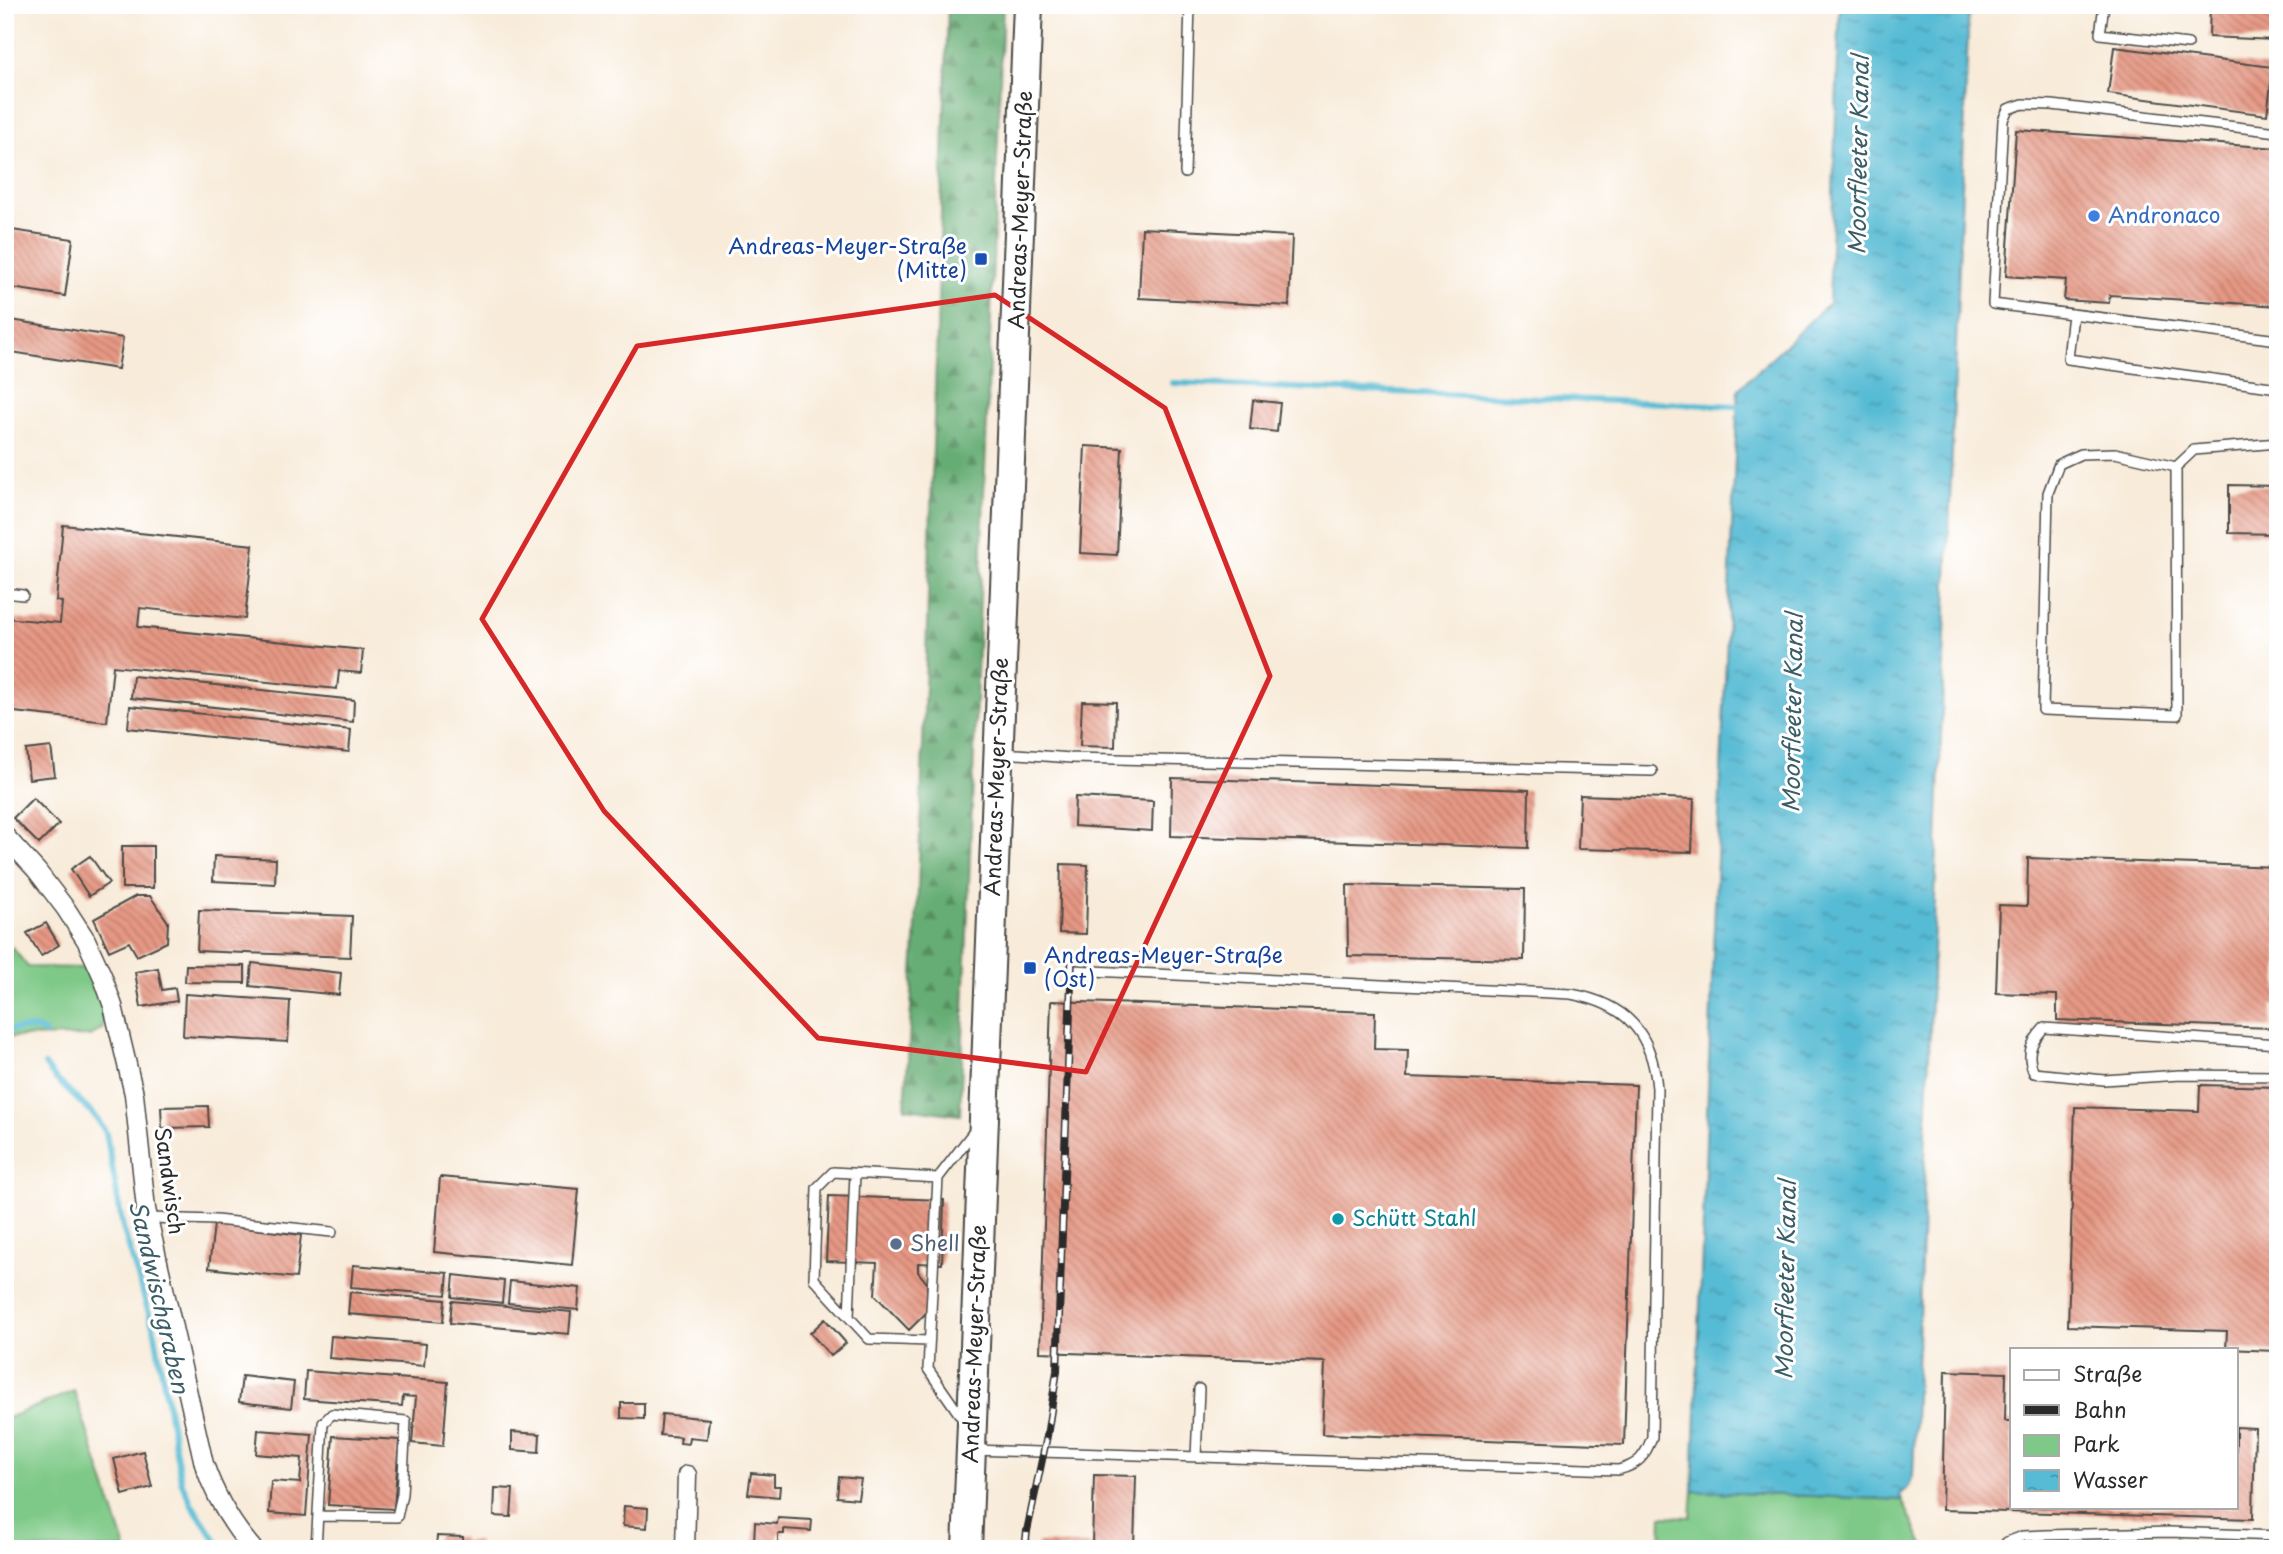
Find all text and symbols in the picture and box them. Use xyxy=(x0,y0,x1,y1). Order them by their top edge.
water label: Moorfleeter Kanal xyxy=(1838,51,1877,255)
street label: Andreas-Meyer-Straße xyxy=(999,90,1039,330)
place label: Andronaco xyxy=(2108,198,2220,230)
marker: Andronaco xyxy=(2086,208,2102,224)
place label: Andreas-Meyer-Straße (Mitte) xyxy=(728,229,967,285)
marker: Andreas-Meyer-Straße (Mitte) xyxy=(973,251,989,267)
water label: Moorfleeter Kanal xyxy=(1772,609,1811,813)
street label: Andreas-Meyer-Straße xyxy=(975,657,1015,897)
place label: Andreas-Meyer-Straße (Ost) xyxy=(1044,938,1283,994)
marker: Andreas-Meyer-Straße (Ost) xyxy=(1022,960,1038,976)
street label: Sandwisch xyxy=(148,1125,194,1236)
water label: Moorfleeter Kanal xyxy=(1765,1176,1804,1380)
water label: Sandwischgraben xyxy=(121,1197,200,1398)
place label: Schütt Stahl xyxy=(1352,1201,1477,1233)
marker: Schütt Stahl xyxy=(1330,1211,1346,1227)
street label: Andreas-Meyer-Straße xyxy=(953,1224,993,1464)
place label: Shell xyxy=(910,1226,959,1258)
marker: Shell xyxy=(888,1236,904,1252)
legend xyxy=(2010,1348,2238,1508)
text: Straße xyxy=(2073,1357,2142,1389)
text: Bahn xyxy=(2073,1393,2127,1425)
text: Park xyxy=(2073,1427,2120,1459)
text: Wasser xyxy=(2073,1463,2148,1495)

